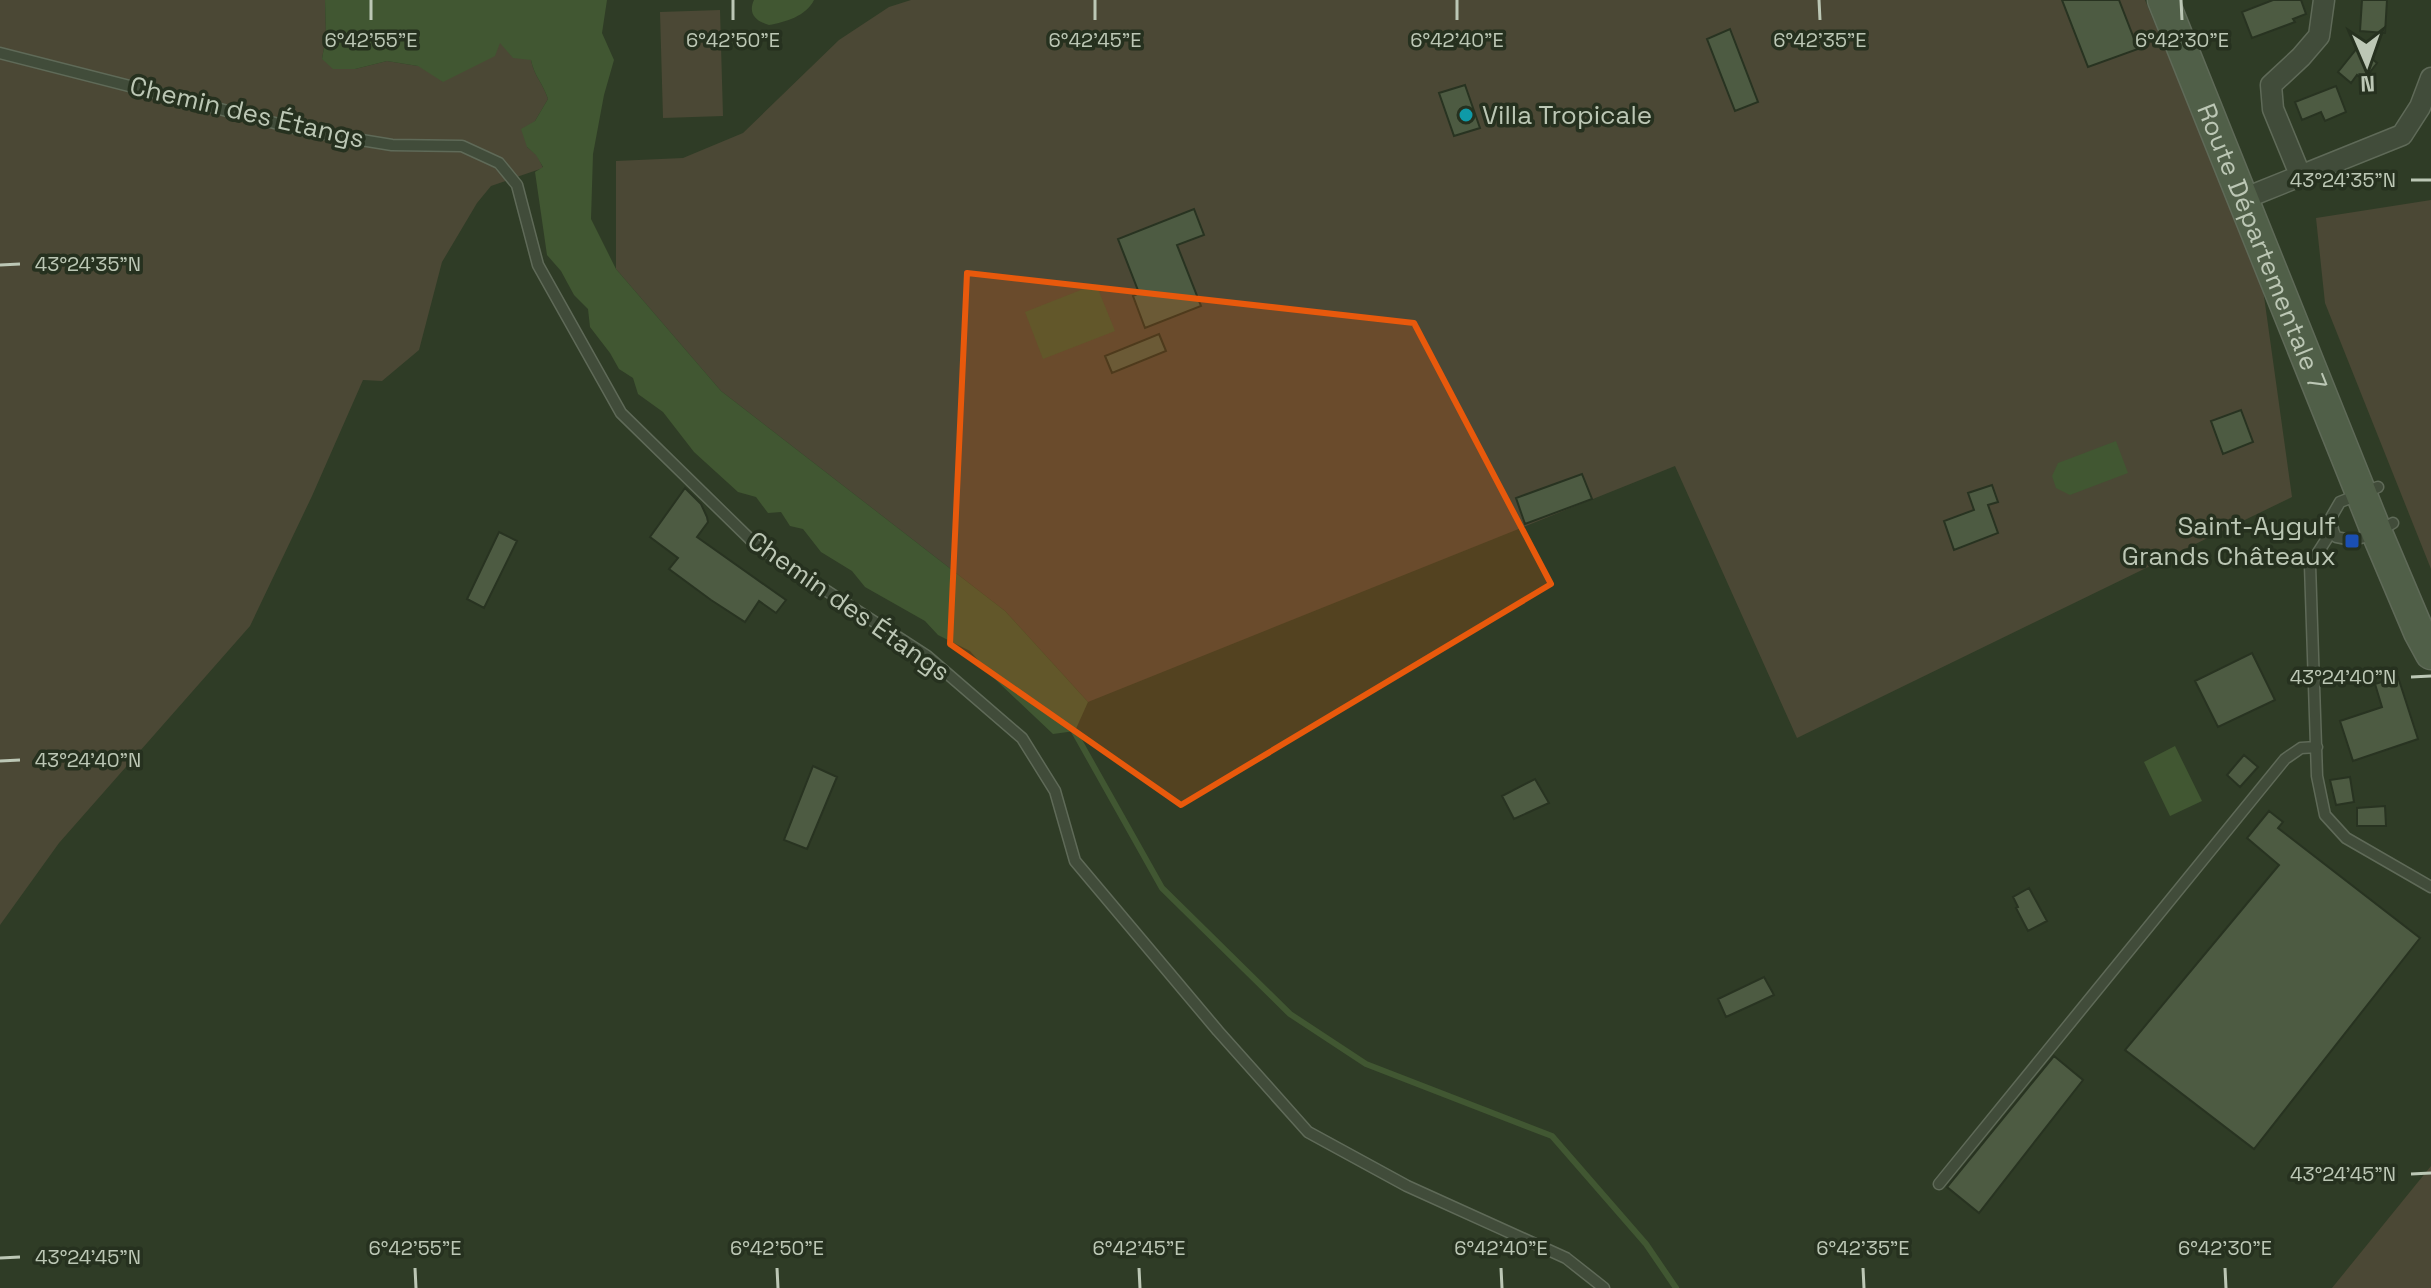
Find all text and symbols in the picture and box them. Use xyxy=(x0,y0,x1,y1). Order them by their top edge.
north arrow xyxy=(2327,24,2407,104)
text: 6°42'55"E xyxy=(324,27,418,53)
text: 6°42'50"E xyxy=(686,27,780,53)
text: 6°42'45"E xyxy=(1049,27,1141,53)
text: 6°42'40"E xyxy=(1410,27,1504,53)
text: 6°42'35"E xyxy=(1773,27,1867,53)
text: 6°42'30"E xyxy=(2135,27,2229,53)
street label: Chemin des Étangs xyxy=(126,68,368,156)
text: N xyxy=(2360,70,2376,98)
place label: Villa Tropicale xyxy=(1482,98,1652,132)
street label: Route Départementale 7 xyxy=(2189,98,2335,395)
marker: Villa Tropicale xyxy=(1457,106,1475,124)
text: 43°24'35"N xyxy=(2290,167,2396,193)
text: 43°24'35"N xyxy=(35,251,141,277)
place label: Saint-Aygulf Grands Châteaux xyxy=(2122,509,2336,573)
street label: Chemin des Étangs xyxy=(741,523,957,689)
marker: Saint-Aygulf Grands Châteaux xyxy=(2343,532,2361,550)
text: 43°24'40"N xyxy=(2290,664,2396,690)
text: 43°24'40"N xyxy=(35,747,141,773)
text: 43°24'45"N xyxy=(2290,1161,2396,1187)
text: 6°42'55"E xyxy=(368,1235,462,1261)
text: 6°42'50"E xyxy=(730,1235,824,1261)
text: 6°42'45"E xyxy=(1093,1235,1185,1261)
text: 6°42'40"E xyxy=(1454,1235,1548,1261)
text: 6°42'35"E xyxy=(1816,1235,1910,1261)
text: 6°42'30"E xyxy=(2178,1235,2272,1261)
text: 43°24'45"N xyxy=(35,1244,141,1270)

